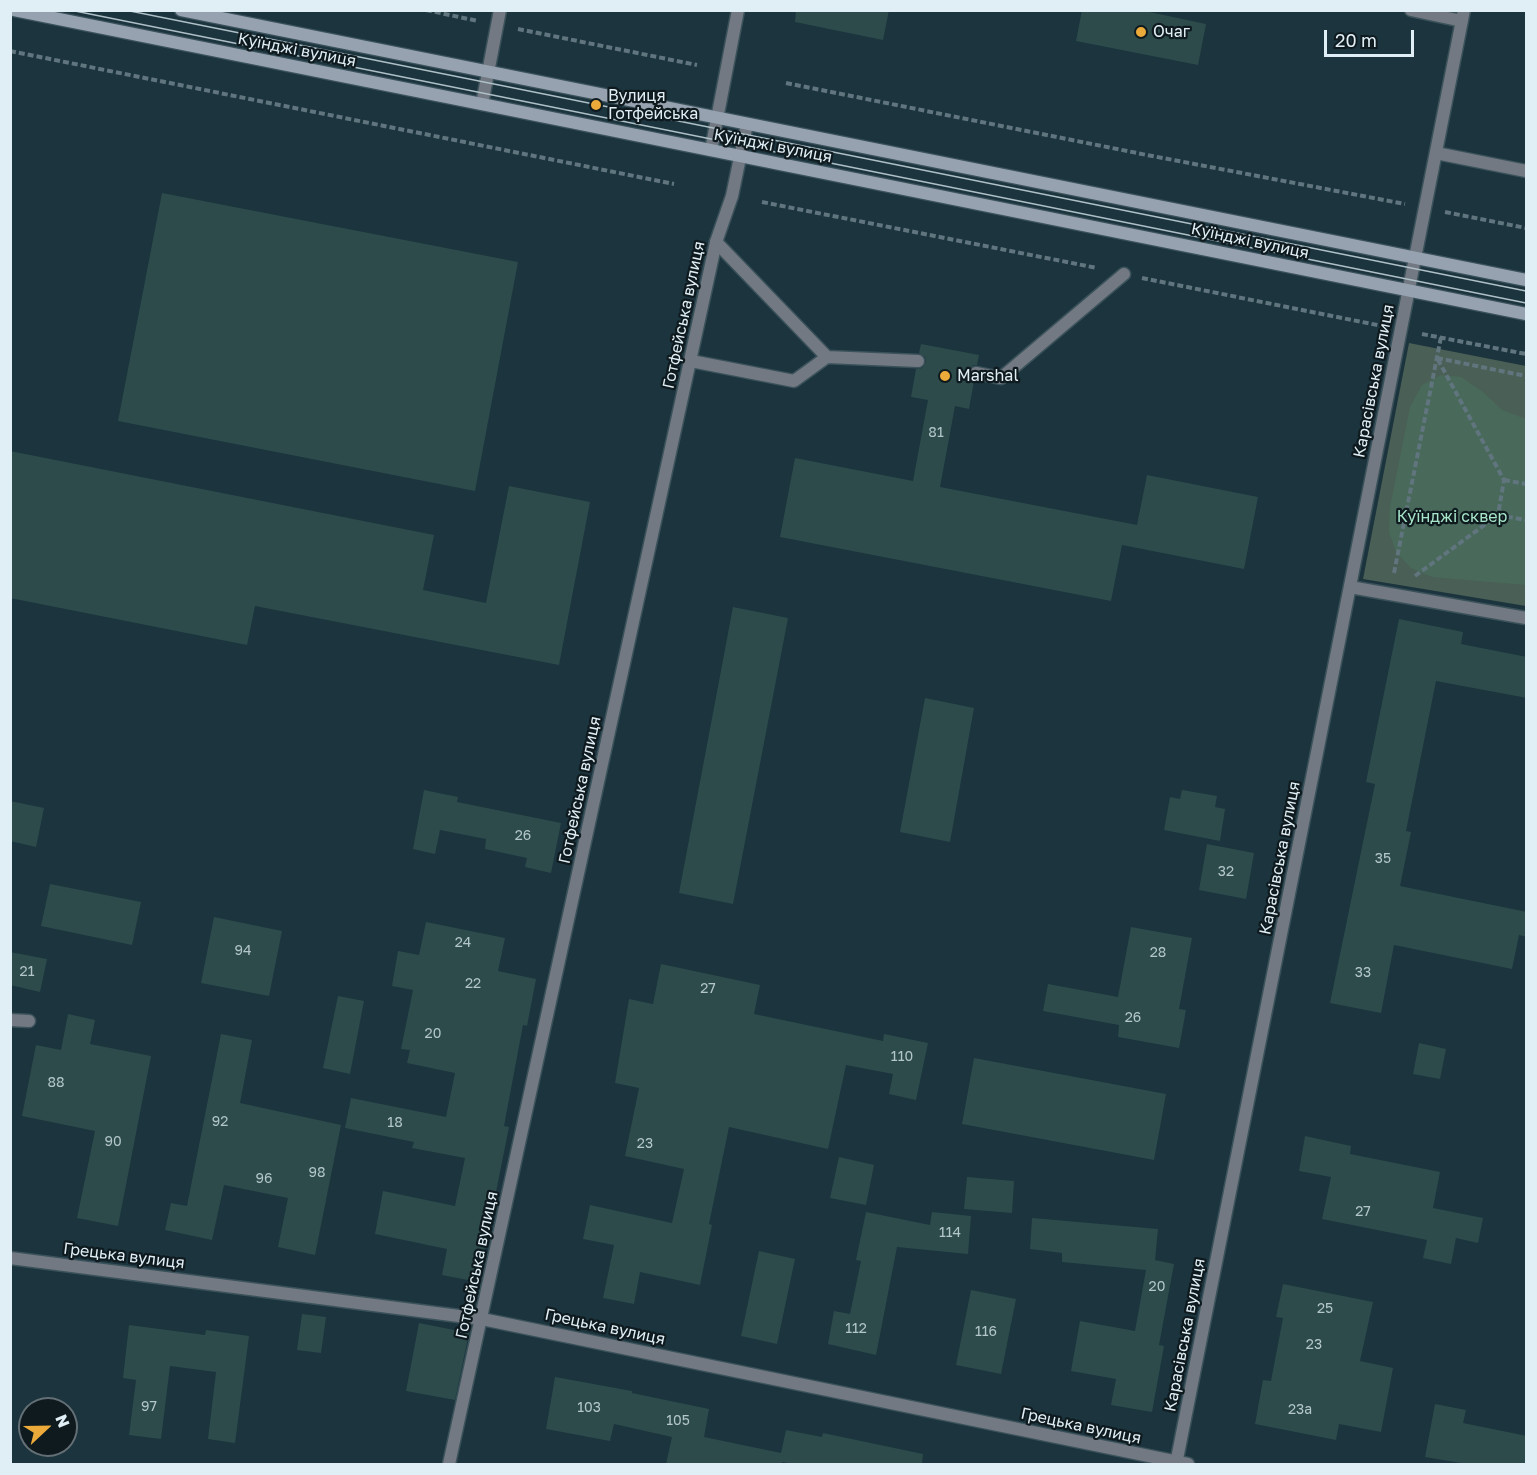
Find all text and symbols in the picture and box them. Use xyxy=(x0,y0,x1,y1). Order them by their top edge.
scale bar xyxy=(1327,18,1417,56)
place label: Очаг xyxy=(1153,22,1190,42)
marker: Очаг xyxy=(1134,25,1148,39)
street label: Куїнджі вулиця xyxy=(236,29,358,71)
text: 20 m xyxy=(1335,29,1377,51)
place label: Вулиця Готфейська xyxy=(608,86,698,124)
marker: Вулиця Готфейська xyxy=(589,98,603,112)
street label: Куїнджі вулиця xyxy=(712,125,834,167)
street label: Куїнджі вулиця xyxy=(1189,219,1311,263)
street label: Готфейська вулиця xyxy=(659,240,709,390)
street label: Карасівська вулиця xyxy=(1350,303,1398,459)
place label: Marshal xyxy=(957,366,1019,386)
marker: Marshal xyxy=(938,369,952,383)
house number: 81 xyxy=(928,425,944,441)
park label: Куїнджі сквер xyxy=(1397,507,1507,527)
street label: Готфейська вулиця xyxy=(555,715,605,865)
street label: Карасівська вулиця xyxy=(1256,780,1304,936)
house number: 26 xyxy=(515,828,531,844)
house number: 35 xyxy=(1375,851,1391,867)
house number: 32 xyxy=(1218,864,1234,880)
house number: 24 xyxy=(455,935,471,951)
house number: 94 xyxy=(234,943,252,959)
house number: 28 xyxy=(1150,945,1166,961)
house number: 21 xyxy=(20,964,34,980)
house number: 33 xyxy=(1355,965,1371,981)
house number: 22 xyxy=(465,976,481,992)
house number: 27 xyxy=(700,981,716,997)
house number: 26 xyxy=(1125,1010,1141,1026)
house number: 20 xyxy=(425,1026,441,1042)
house number: 110 xyxy=(891,1049,913,1065)
house number: 88 xyxy=(47,1075,65,1091)
house number: 92 xyxy=(212,1114,228,1130)
house number: 18 xyxy=(387,1115,403,1131)
house number: 90 xyxy=(104,1134,122,1150)
house number: 23 xyxy=(637,1136,653,1152)
house number: 98 xyxy=(308,1165,326,1181)
house number: 96 xyxy=(256,1171,272,1187)
street label: Готфейська вулиця xyxy=(452,1190,502,1340)
house number: 27 xyxy=(1355,1204,1371,1220)
house number: 114 xyxy=(939,1225,961,1241)
street label: Грецька вулиця xyxy=(62,1239,186,1273)
street label: Карасівська вулиця xyxy=(1161,1257,1209,1413)
house number: 20 xyxy=(1149,1279,1165,1295)
house number: 25 xyxy=(1317,1301,1333,1317)
street label: Грецька вулиця xyxy=(543,1305,667,1349)
house number: 112 xyxy=(845,1321,867,1337)
house number: 116 xyxy=(975,1324,997,1340)
house number: 23 xyxy=(1306,1337,1322,1353)
north arrow xyxy=(18,1397,78,1457)
house number: 97 xyxy=(141,1399,157,1415)
house number: 103 xyxy=(577,1400,601,1416)
house number: 23а xyxy=(1288,1402,1312,1418)
street label: Грецька вулиця xyxy=(1019,1404,1143,1448)
text: N xyxy=(51,1412,74,1430)
house number: 105 xyxy=(666,1413,690,1429)

